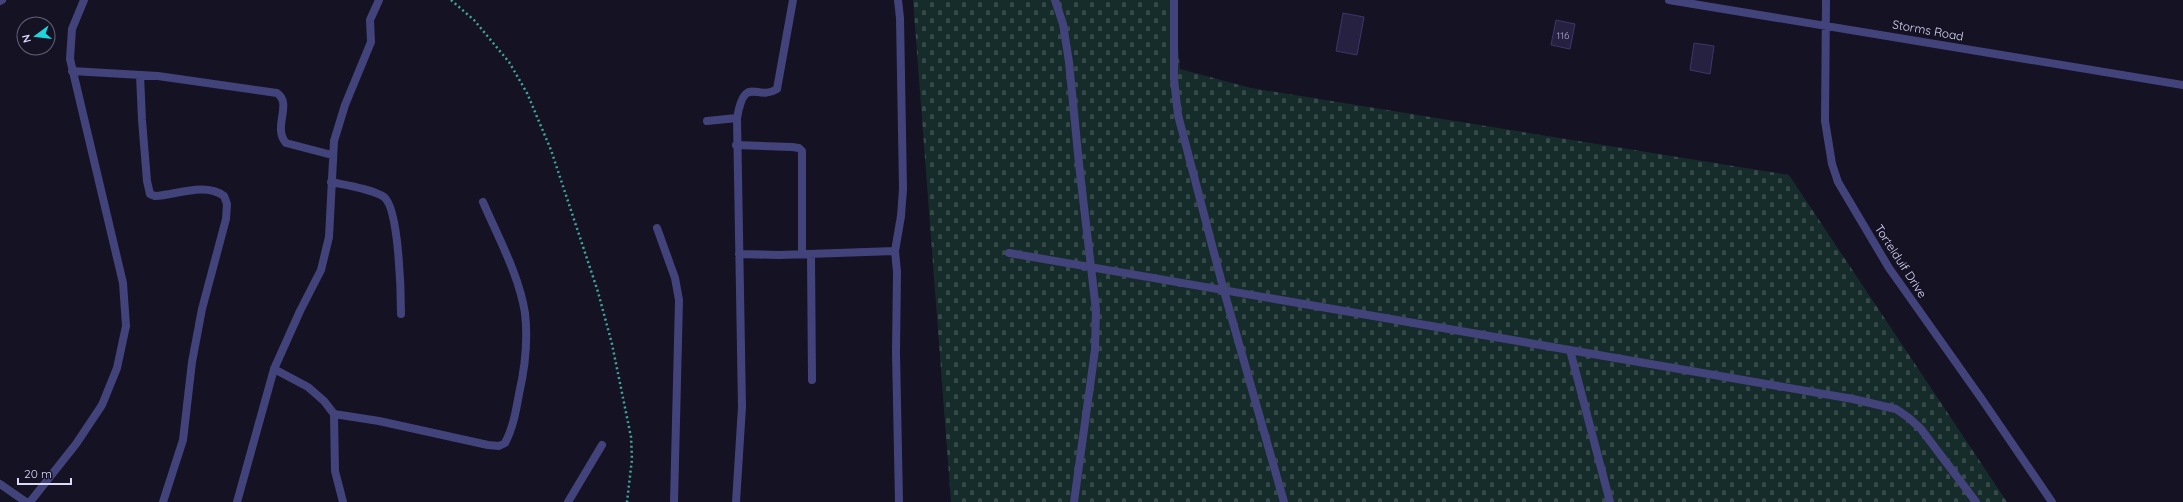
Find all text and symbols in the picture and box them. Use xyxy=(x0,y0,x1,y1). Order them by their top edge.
north arrow xyxy=(16,16,56,56)
street label: Storms Road xyxy=(1891,16,1965,44)
house number: 116 xyxy=(1557,29,1570,42)
text: N xyxy=(19,33,34,44)
street label: Tortelduif Drive xyxy=(1872,222,1930,301)
scale bar xyxy=(18,460,71,486)
text: 20 m xyxy=(24,466,52,481)

